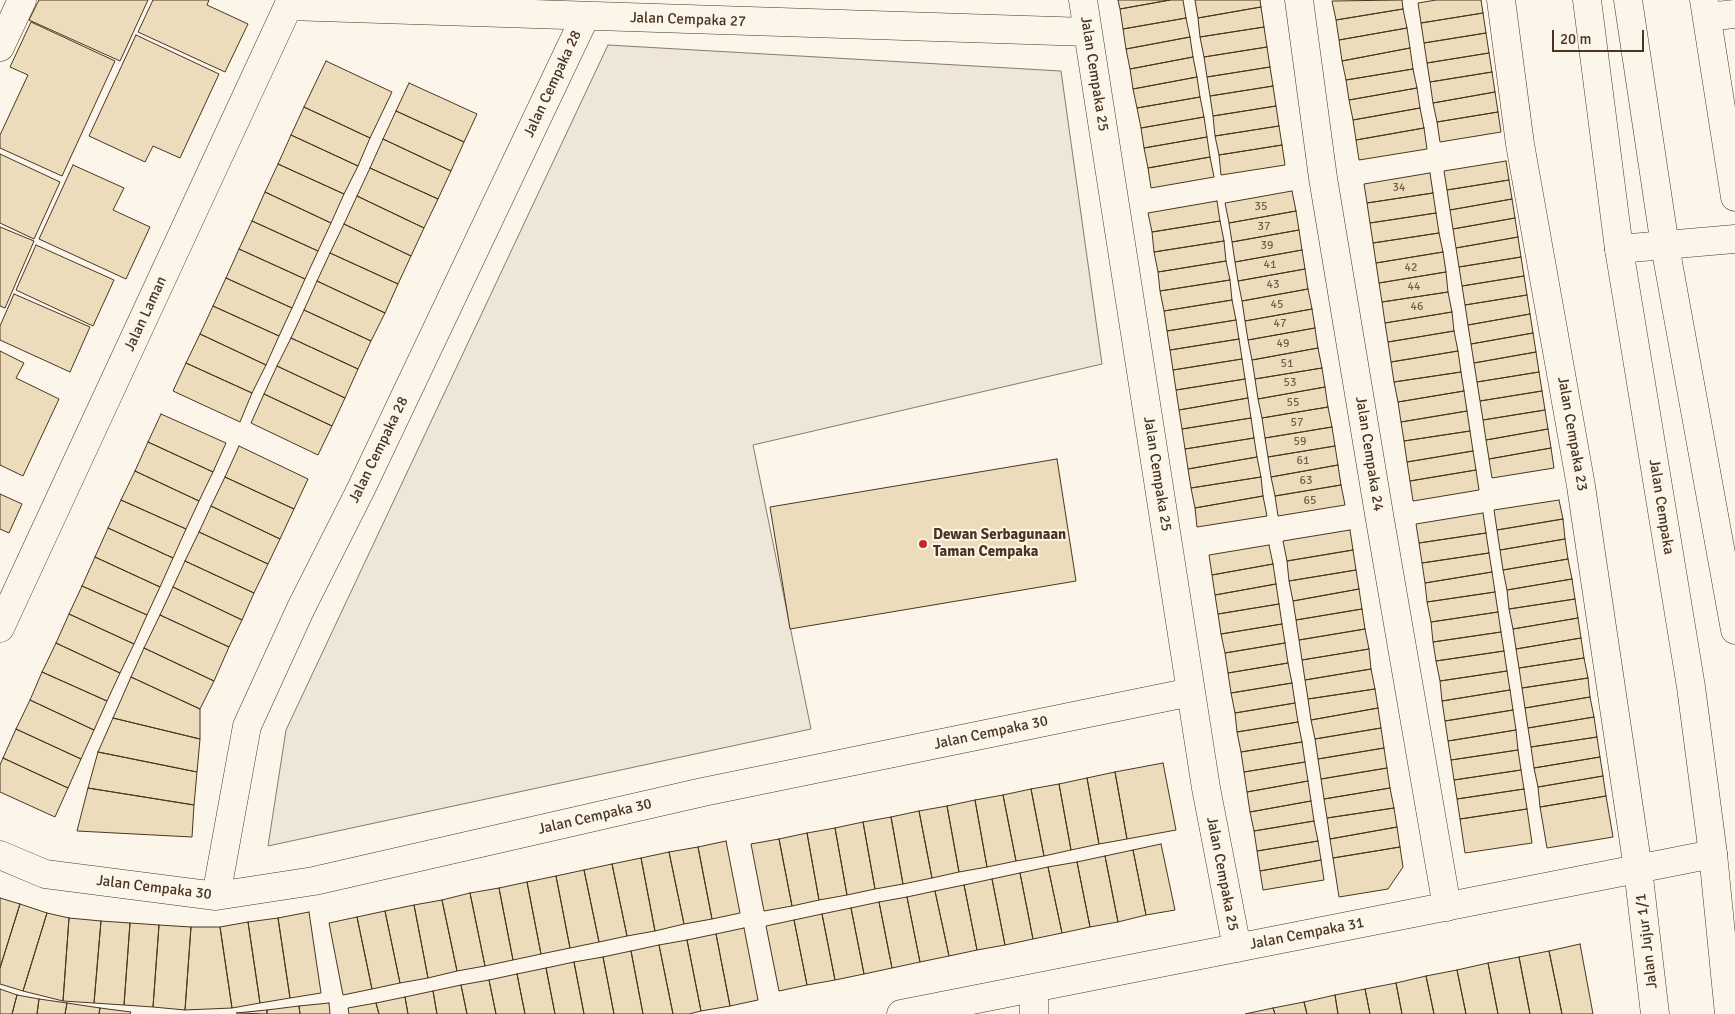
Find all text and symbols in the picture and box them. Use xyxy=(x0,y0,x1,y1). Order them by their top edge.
street label: Jalan Cempaka 27 xyxy=(630,9,746,31)
street label: Jalan Cempaka 25 xyxy=(1076,15,1112,133)
scale bar xyxy=(1555,20,1648,52)
street label: Jalan Cempaka 28 xyxy=(520,28,586,140)
text: 20 m xyxy=(1560,30,1591,48)
house number: 34 xyxy=(1393,181,1405,195)
house number: 35 xyxy=(1255,200,1267,214)
house number: 37 xyxy=(1258,220,1270,234)
house number: 39 xyxy=(1261,239,1273,253)
house number: 41 xyxy=(1264,258,1276,272)
house number: 42 xyxy=(1405,261,1417,275)
street label: Jalan Laman xyxy=(121,274,171,354)
house number: 43 xyxy=(1267,278,1279,292)
house number: 44 xyxy=(1408,280,1420,294)
house number: 45 xyxy=(1271,298,1283,312)
house number: 46 xyxy=(1411,300,1423,314)
house number: 47 xyxy=(1274,317,1286,331)
house number: 49 xyxy=(1277,337,1289,351)
house number: 51 xyxy=(1281,357,1293,371)
street label: Jalan Cempaka 23 xyxy=(1553,375,1591,493)
house number: 53 xyxy=(1284,376,1296,390)
street label: Jalan Cempaka 28 xyxy=(345,394,413,506)
street label: Jalan Cempaka 24 xyxy=(1351,395,1387,513)
house number: 55 xyxy=(1287,396,1299,410)
street label: Jalan Cempaka 25 xyxy=(1139,415,1175,533)
house number: 57 xyxy=(1291,416,1303,430)
house number: 59 xyxy=(1294,435,1306,449)
house number: 61 xyxy=(1297,454,1309,468)
street label: Jalan Cempaka xyxy=(1645,458,1677,556)
house number: 63 xyxy=(1300,474,1312,488)
house number: 65 xyxy=(1304,494,1316,508)
place label: Dewan Serbagunaan Taman Cempaka xyxy=(933,526,1066,561)
marker: Dewan Serbagunaan Taman Cempaka xyxy=(917,538,929,550)
street label: Jalan Cempaka 30 xyxy=(932,712,1050,754)
street label: Jalan Cempaka 30 xyxy=(536,795,654,839)
street label: Jalan Cempaka 25 xyxy=(1202,815,1242,933)
street label: Jalan Cempaka 30 xyxy=(95,872,213,904)
street label: Jalan Jujur 1/1 xyxy=(1632,892,1662,990)
street label: Jalan Cempaka 31 xyxy=(1248,914,1366,954)

